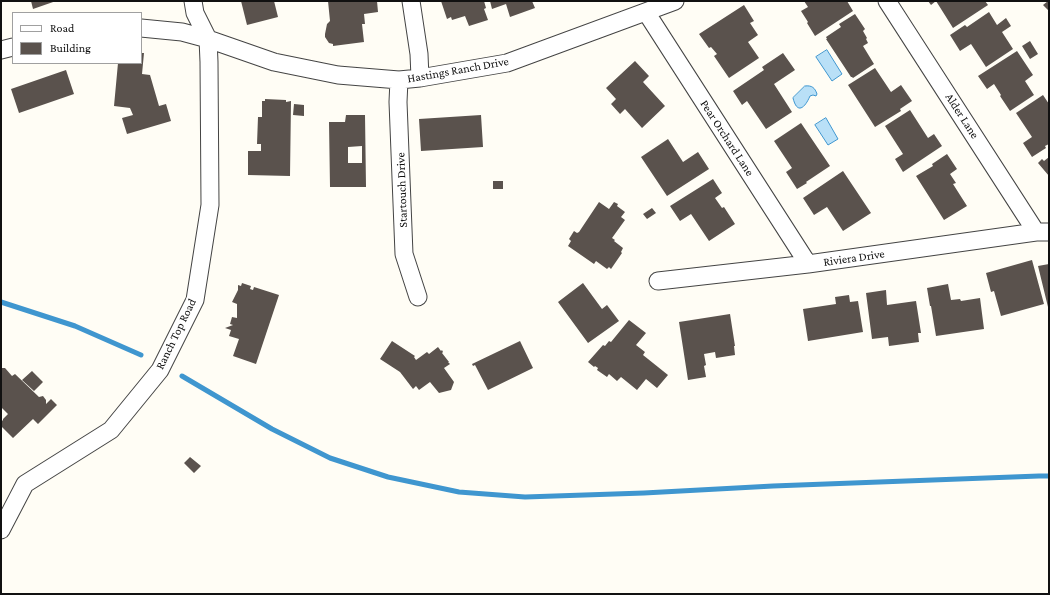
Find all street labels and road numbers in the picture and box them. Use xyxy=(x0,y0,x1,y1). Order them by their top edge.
street label: Hastings Ranch Drive xyxy=(406,54,510,86)
street label: Alder Lane xyxy=(942,91,982,141)
street label: Pear Orchard Lane xyxy=(697,97,757,179)
street label: Startouch Drive xyxy=(393,152,411,228)
street label: Riviera Drive xyxy=(822,247,886,269)
street label: Ranch Top Road xyxy=(153,296,199,372)

